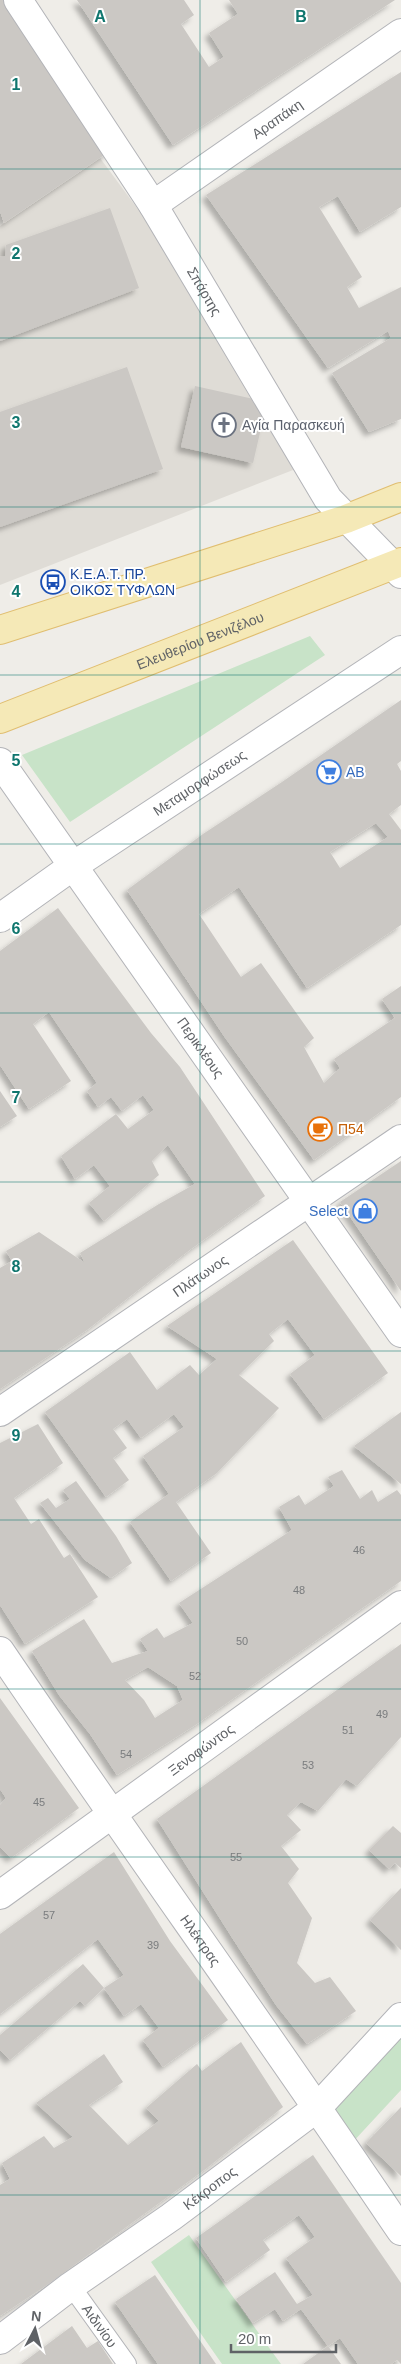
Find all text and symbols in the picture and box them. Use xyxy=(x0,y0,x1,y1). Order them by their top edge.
text: A xyxy=(94,8,106,25)
text: B xyxy=(295,8,307,25)
text: 1 xyxy=(12,76,21,93)
street label: Αραπάκη xyxy=(249,96,305,142)
text: 2 xyxy=(12,245,21,262)
street label: Σπάρτης xyxy=(184,264,225,319)
church icon: Αγία Παρασκευή xyxy=(211,412,237,438)
text: 3 xyxy=(12,414,21,431)
place label: Αγία Παρασκευή xyxy=(242,417,345,433)
place label: Κ.Ε.Α.Τ. ΠΡ. ΟΙΚΟΣ ΤΥΦΛΩΝ xyxy=(70,566,175,598)
bus stop icon: Κ.Ε.Α.Τ. ΠΡ. ΟΙΚΟΣ ΤΥΦΛΩΝ xyxy=(40,569,66,595)
text: 4 xyxy=(12,583,21,600)
street label: Ελευθερίου Βενιζέλου xyxy=(134,609,266,673)
street label: Μεταμορφώσεως xyxy=(150,746,249,819)
text: 5 xyxy=(12,752,21,769)
supermarket icon: AB xyxy=(316,759,342,785)
place label: AB xyxy=(346,764,365,780)
text: 6 xyxy=(12,920,21,937)
street label: Περικλέους xyxy=(174,1014,227,1081)
text: 7 xyxy=(12,1089,21,1106)
cafe icon: Π54 xyxy=(307,1116,333,1142)
place label: Π54 xyxy=(338,1121,364,1137)
shop icon: Select xyxy=(352,1198,378,1224)
place label: Select xyxy=(309,1203,348,1219)
street label: Πλάτωνος xyxy=(170,1251,231,1300)
text: 8 xyxy=(12,1258,21,1275)
text: 9 xyxy=(12,1427,21,1444)
house number: 46 xyxy=(353,1544,365,1556)
house number: 48 xyxy=(293,1584,305,1596)
house number: 50 xyxy=(236,1635,248,1647)
house number: 52 xyxy=(189,1670,201,1682)
house number: 49 xyxy=(376,1708,388,1720)
street label: Ξενοφώντος xyxy=(165,1720,237,1779)
house number: 51 xyxy=(342,1724,354,1736)
house number: 54 xyxy=(120,1748,132,1760)
house number: 53 xyxy=(302,1759,314,1771)
house number: 45 xyxy=(33,1796,45,1808)
house number: 55 xyxy=(230,1851,242,1863)
house number: 57 xyxy=(43,1909,55,1921)
street label: Ηλέκτρας xyxy=(177,1912,224,1969)
house number: 39 xyxy=(147,1939,159,1951)
street label: Κέκροπος xyxy=(180,2163,240,2213)
street label: Αιδινίου xyxy=(79,2301,120,2350)
north arrow xyxy=(10,2304,60,2354)
text: N xyxy=(30,2308,42,2325)
scale bar xyxy=(231,2322,336,2354)
text: 20 m xyxy=(238,2330,271,2347)

